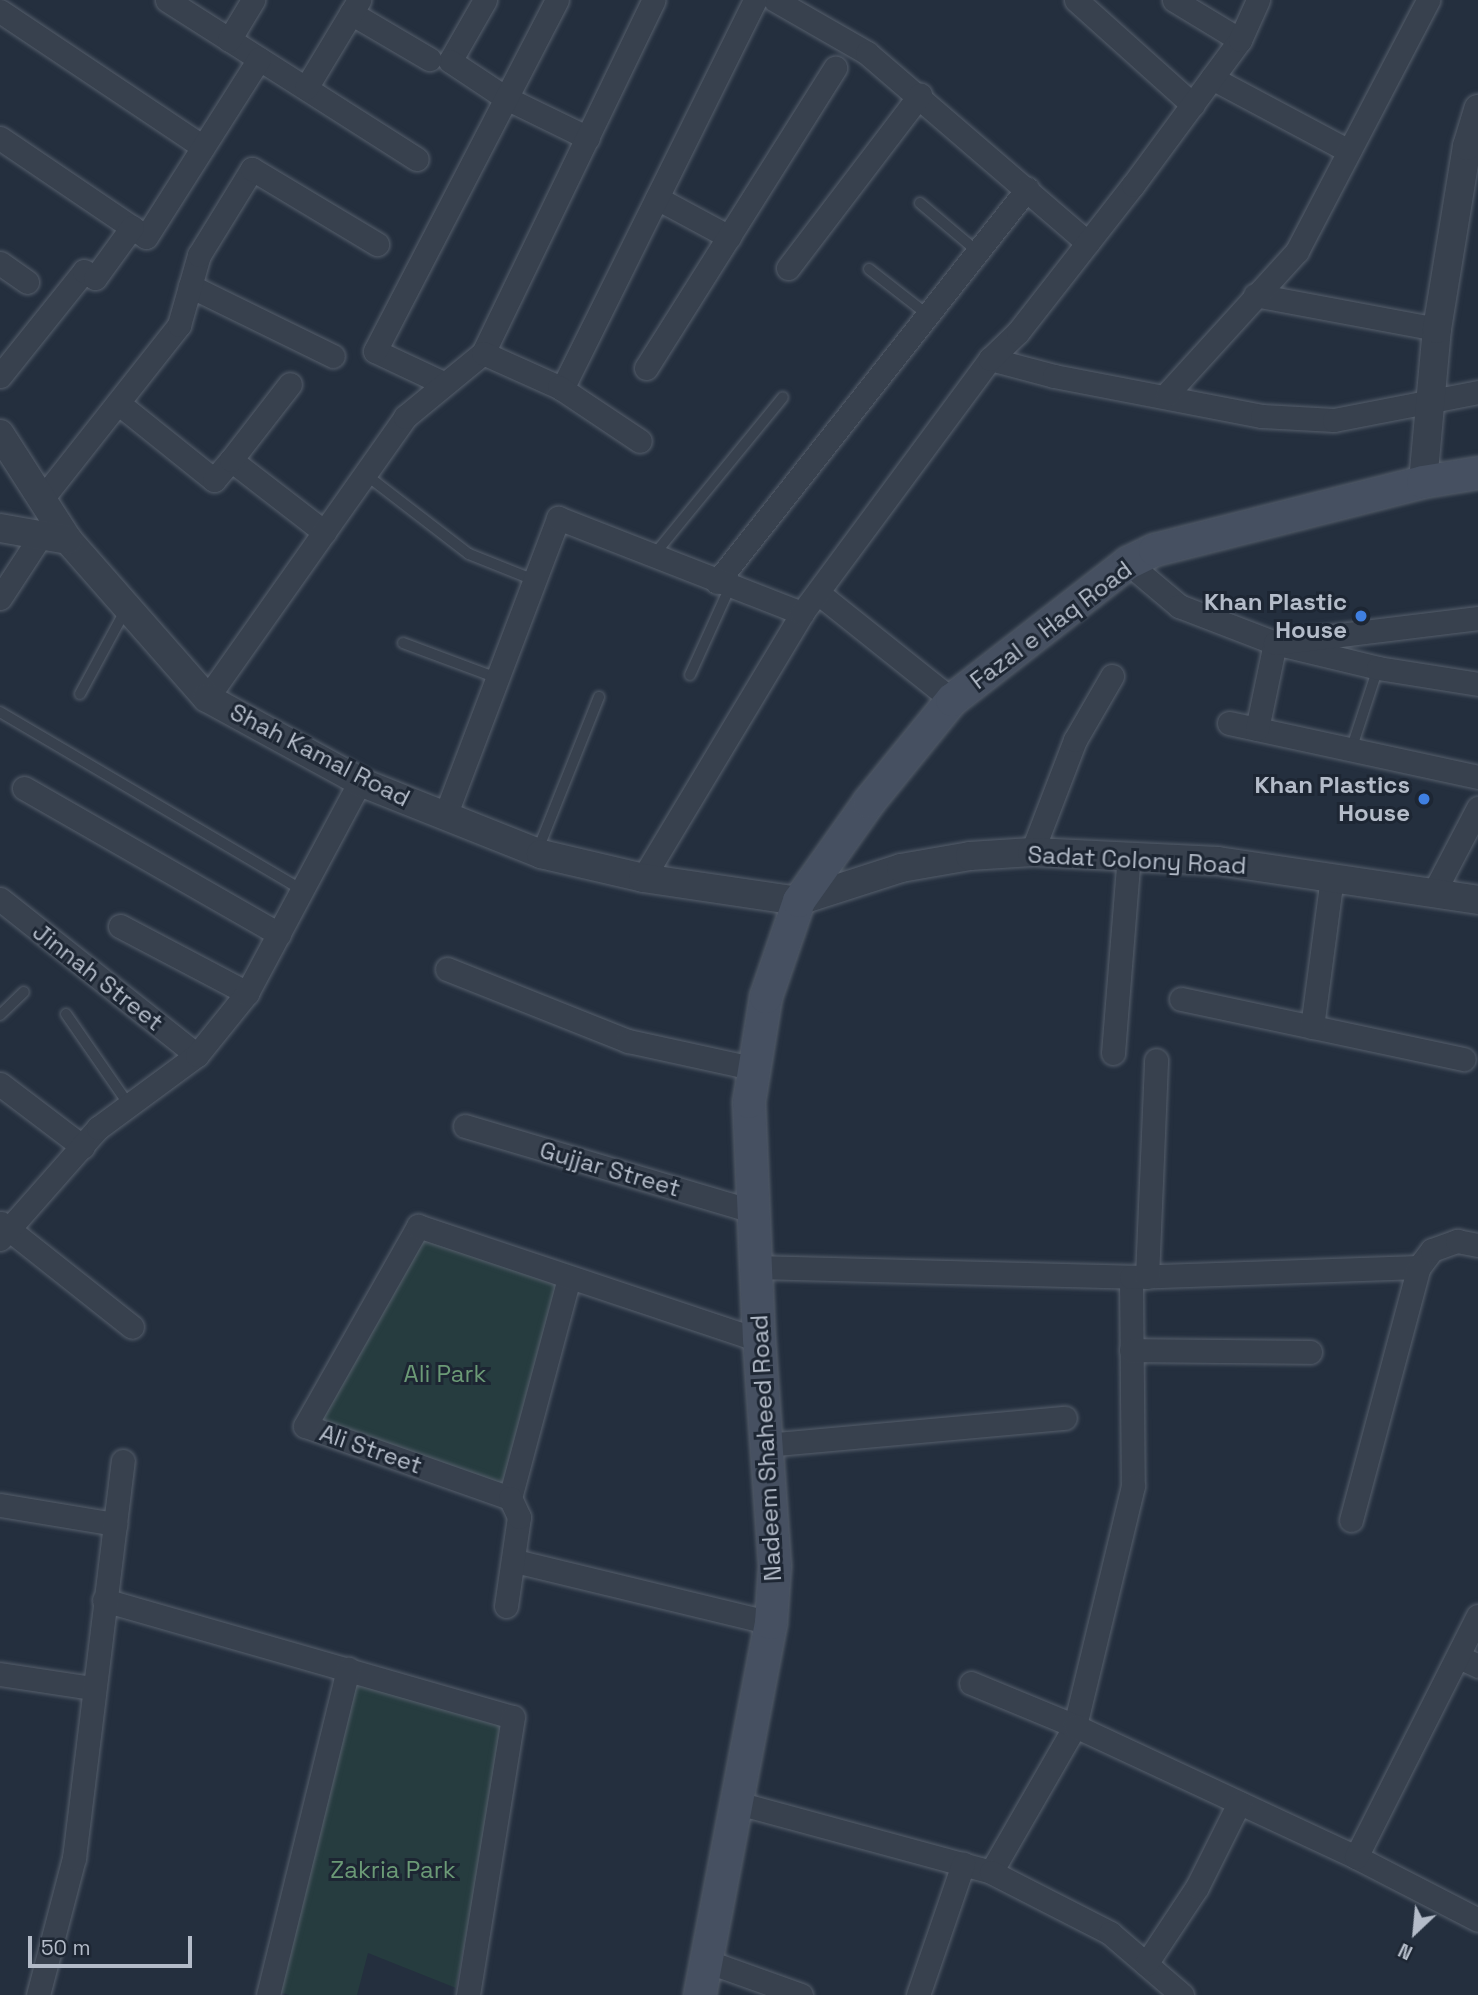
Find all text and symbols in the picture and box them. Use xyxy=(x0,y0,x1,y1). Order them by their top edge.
street label: Fazal e Haq Road xyxy=(964,555,1138,695)
place label: Khan Plastic House xyxy=(1204,588,1347,644)
marker: Khan Plastic House xyxy=(1353,608,1369,624)
street label: Shah Kamal Road xyxy=(225,697,415,813)
place label: Khan Plastics House xyxy=(1254,771,1410,827)
marker: Khan Plastics House xyxy=(1416,791,1432,807)
street label: Sadat Colony Road xyxy=(1027,840,1247,880)
street label: Jinnah Street xyxy=(27,917,169,1037)
street label: Gujjar Street xyxy=(536,1135,684,1203)
street label: Nadeem Shaheed Road xyxy=(745,1314,787,1582)
park label: Ali Park xyxy=(404,1360,486,1388)
street label: Ali Street xyxy=(316,1418,426,1480)
park label: Zakria Park xyxy=(330,1856,456,1884)
north arrow xyxy=(1380,1897,1450,1967)
scale bar xyxy=(32,1922,196,1966)
text: 50 m xyxy=(41,1934,91,1961)
text: N xyxy=(1394,1937,1417,1965)

